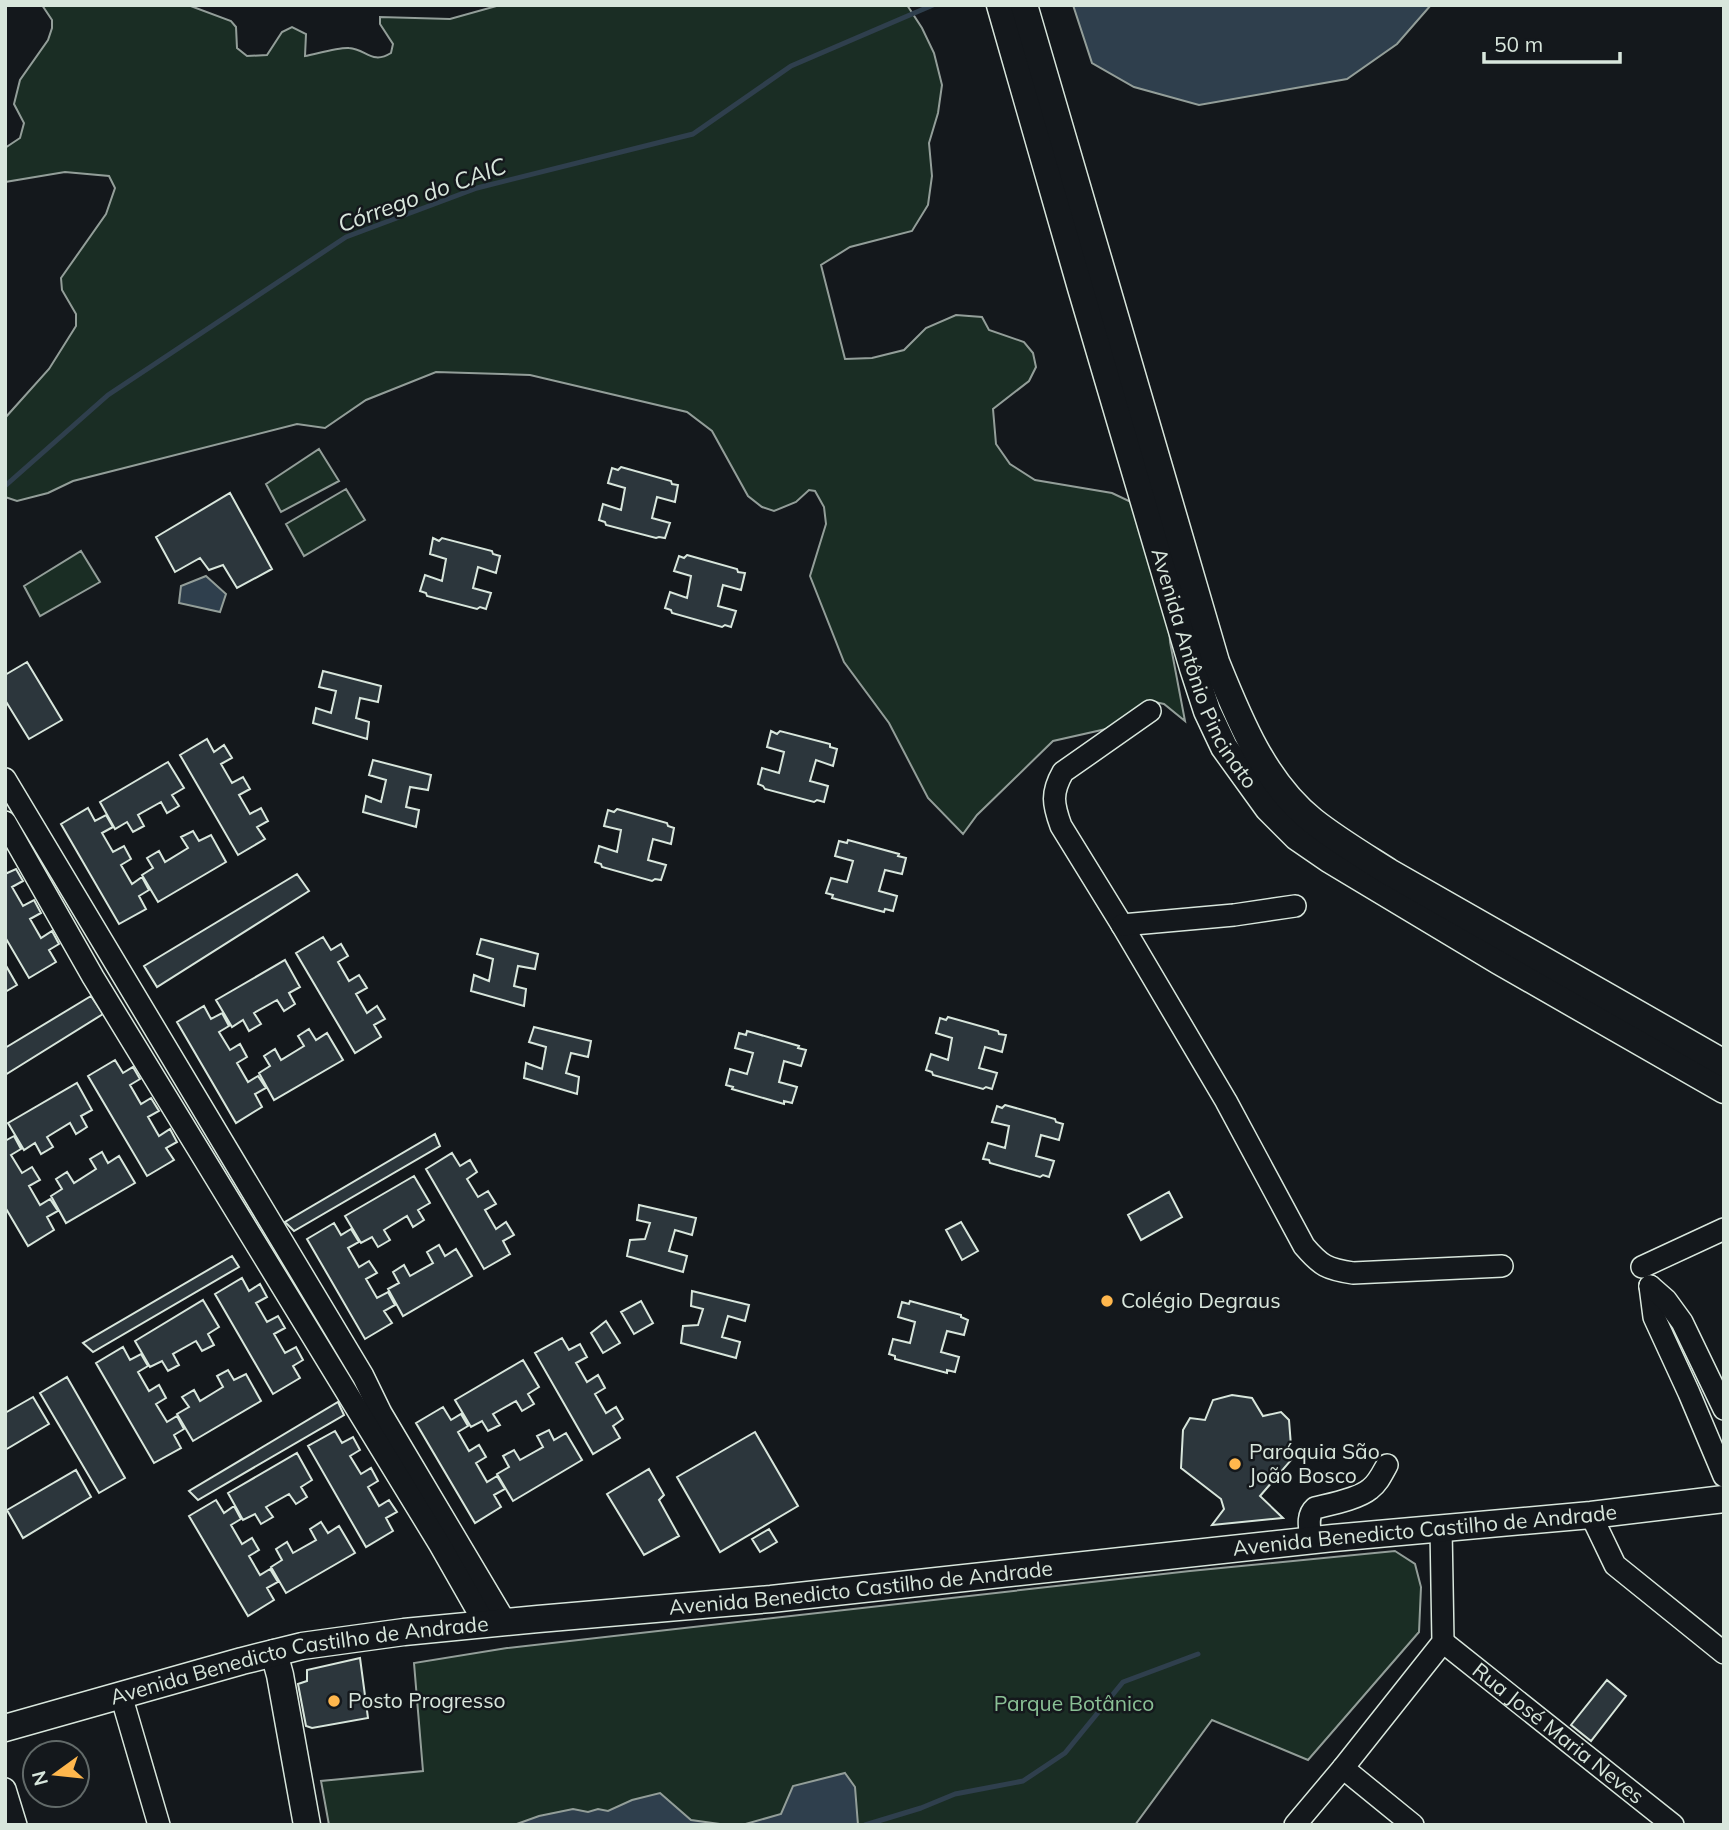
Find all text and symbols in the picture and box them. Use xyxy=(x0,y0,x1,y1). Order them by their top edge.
scale bar xyxy=(1484,21,1620,65)
text: 50 m xyxy=(1494,31,1543,57)
water label: Córrego do CAIC xyxy=(334,151,510,238)
street label: Avenida Antônio Pincinato xyxy=(1146,545,1264,793)
place label: Colégio Degraus xyxy=(1121,1287,1281,1313)
marker: Colégio Degraus xyxy=(1099,1293,1115,1309)
place label: Paróquia São João Bosco xyxy=(1249,1438,1380,1488)
marker: Paróquia São João Bosco xyxy=(1227,1456,1243,1472)
street label: Avenida Benedicto Castilho de Andrade xyxy=(1231,1498,1618,1561)
street label: Avenida Benedicto Castilho de Andrade xyxy=(668,1555,1054,1620)
street label: Avenida Benedicto Castilho de Andrade xyxy=(107,1610,490,1710)
street label: Rua José Maria Neves xyxy=(1468,1656,1650,1809)
place label: Posto Progresso xyxy=(348,1687,506,1713)
park label: Parque Botânico xyxy=(994,1690,1154,1716)
marker: Posto Progresso xyxy=(326,1693,342,1709)
north arrow xyxy=(21,1739,91,1809)
text: N xyxy=(26,1768,53,1788)

